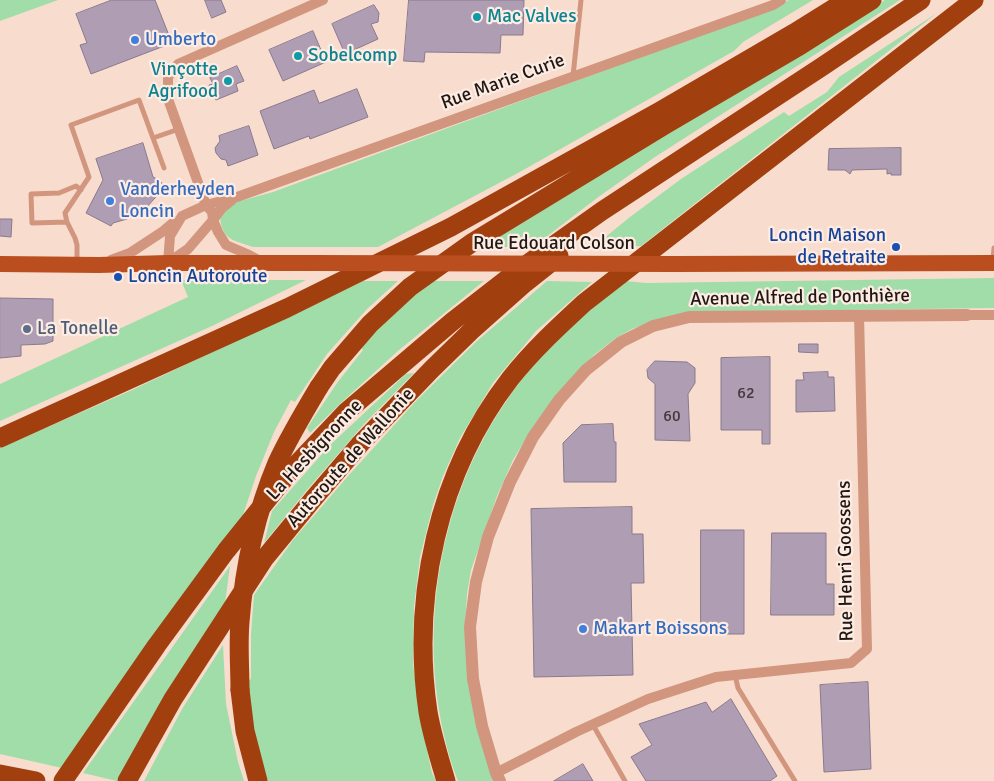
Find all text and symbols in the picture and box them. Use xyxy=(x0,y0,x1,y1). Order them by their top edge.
place label: Mac Valves xyxy=(487,6,576,28)
marker: Mac Valves xyxy=(471,11,483,23)
place label: Umberto xyxy=(145,29,216,51)
marker: Umberto xyxy=(129,34,141,46)
place label: Sobelcomp xyxy=(308,45,397,67)
street label: Rue Marie Curie xyxy=(438,49,568,115)
marker: Sobelcomp xyxy=(292,50,304,62)
place label: Vinçotte Agrifood xyxy=(148,59,218,103)
marker: Vinçotte Agrifood xyxy=(222,75,234,87)
place label: Vanderheyden Loncin xyxy=(120,179,235,223)
marker: Vanderheyden Loncin xyxy=(104,195,116,207)
place label: Loncin Maison de Retraite xyxy=(769,225,886,269)
street label: Rue Edouard Colson xyxy=(473,233,635,255)
marker: Loncin Maison de Retraite xyxy=(890,241,902,253)
place label: Loncin Autoroute xyxy=(128,266,268,288)
marker: Loncin Autoroute xyxy=(112,271,124,283)
street label: Avenue Alfred de Ponthière xyxy=(690,285,910,311)
place label: La Tonelle xyxy=(37,318,118,340)
marker: La Tonelle xyxy=(21,323,33,335)
street label: Autoroute de Wallonie xyxy=(282,384,420,532)
house number: 62 xyxy=(737,384,755,404)
street label: La Hesbignonne xyxy=(262,395,368,505)
house number: 60 xyxy=(663,407,681,427)
street label: Rue Henri Goossens xyxy=(833,480,859,642)
place label: Makart Boissons xyxy=(593,618,727,640)
marker: Makart Boissons xyxy=(577,623,589,635)

